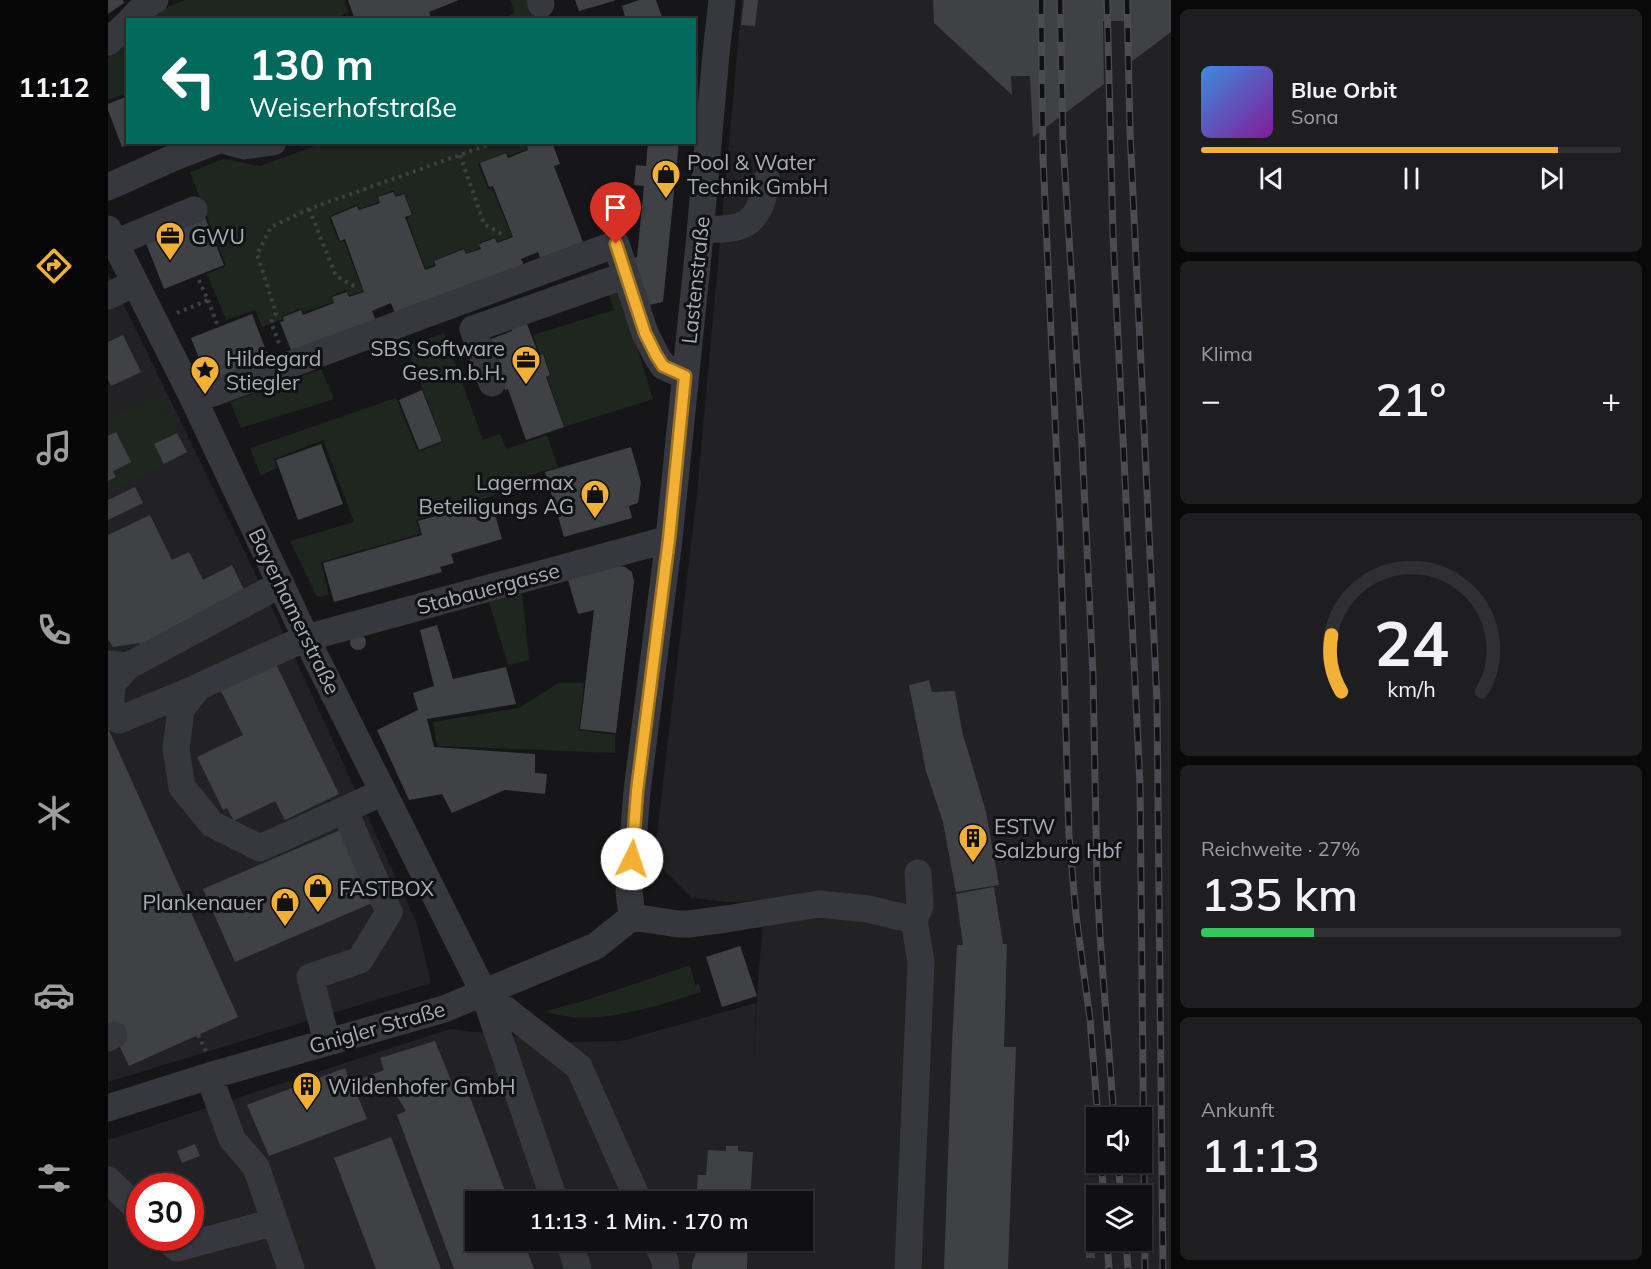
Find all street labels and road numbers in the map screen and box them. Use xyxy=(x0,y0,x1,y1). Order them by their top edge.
street label: Lastenstraße xyxy=(675,215,715,345)
street label: Bayerhamerstraße xyxy=(244,524,346,698)
street label: Stabauergasse xyxy=(414,556,562,620)
street label: Gnigler Straße xyxy=(306,995,448,1059)

